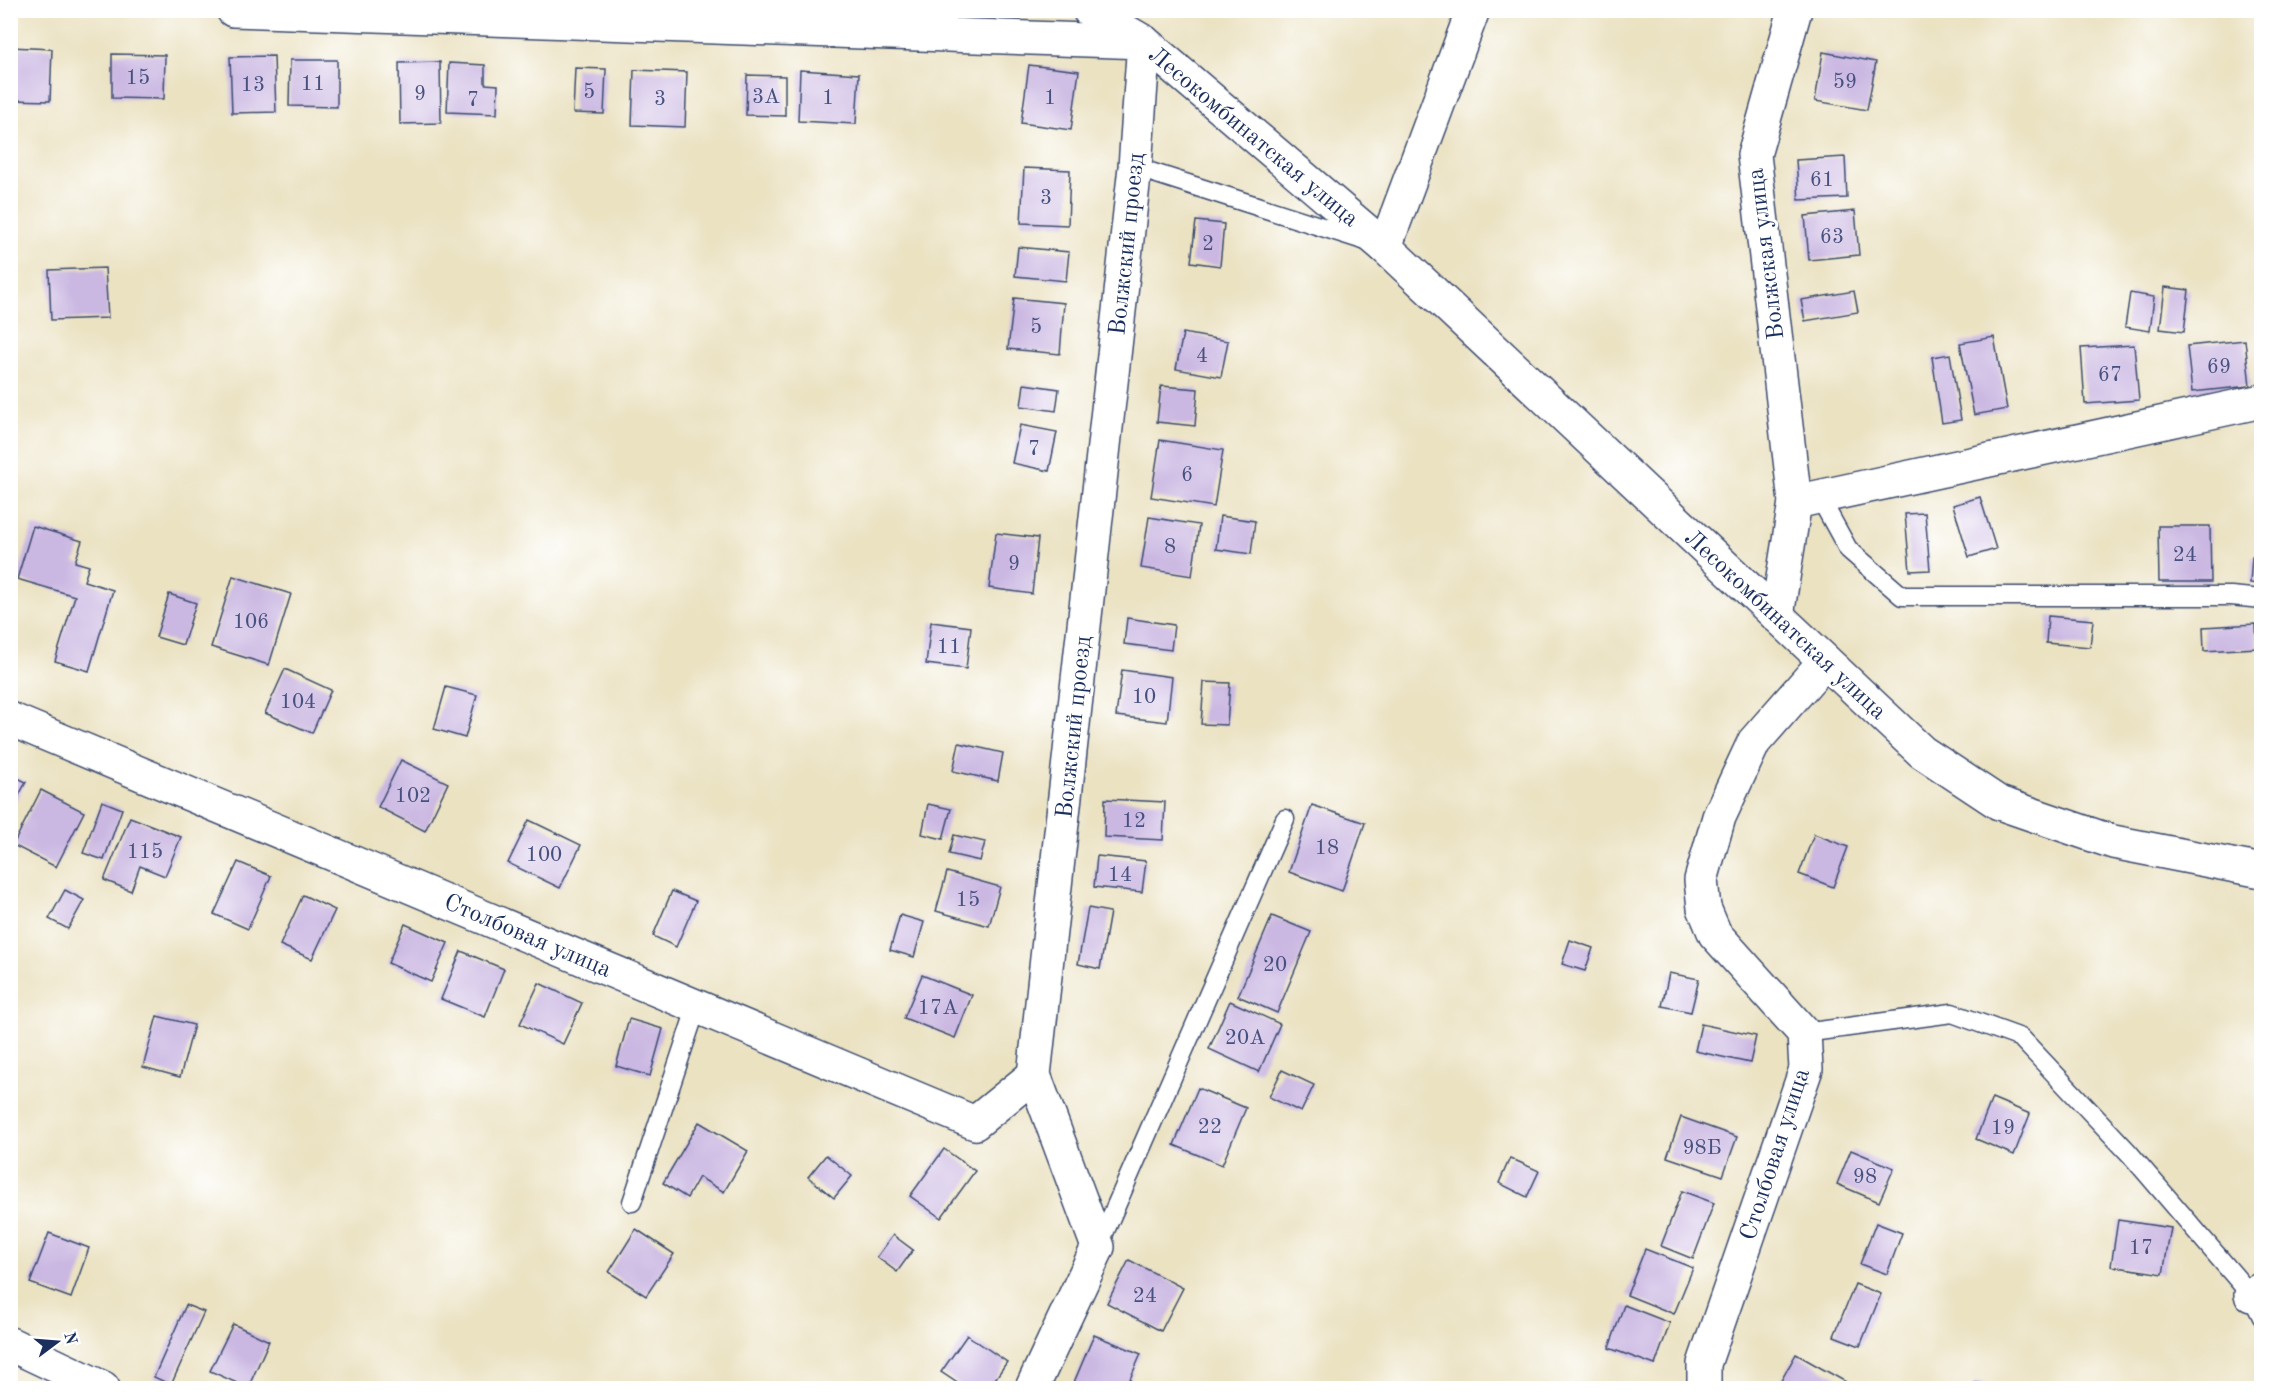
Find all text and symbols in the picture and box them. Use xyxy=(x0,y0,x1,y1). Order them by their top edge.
street label: Лесокомбинатская улица xyxy=(1143,43,1362,232)
house number: 15 xyxy=(126,68,150,89)
house number: 59 xyxy=(1833,72,1857,93)
house number: 11 xyxy=(301,74,325,95)
house number: 13 xyxy=(241,75,265,96)
house number: 5 xyxy=(583,82,595,103)
house number: 9 xyxy=(414,84,426,105)
house number: 3А xyxy=(752,87,780,108)
house number: 1 xyxy=(822,88,834,109)
house number: 1 xyxy=(1044,88,1056,109)
house number: 3 xyxy=(654,89,666,110)
house number: 7 xyxy=(467,90,479,111)
street label: Волжский проезд xyxy=(1106,151,1150,337)
street label: Волжская улица xyxy=(1745,166,1789,341)
house number: 61 xyxy=(1810,170,1834,191)
house number: 3 xyxy=(1040,188,1052,209)
house number: 63 xyxy=(1820,227,1844,248)
house number: 2 xyxy=(1202,234,1214,255)
house number: 5 xyxy=(1030,317,1042,338)
house number: 4 xyxy=(1196,346,1208,367)
house number: 69 xyxy=(2207,357,2231,378)
house number: 67 xyxy=(2098,365,2122,386)
house number: 7 xyxy=(1028,439,1040,460)
house number: 6 xyxy=(1181,465,1193,486)
street label: Лесокомбинатская улица xyxy=(1679,526,1890,725)
house number: 8 xyxy=(1164,537,1176,558)
house number: 24 xyxy=(2173,545,2197,566)
house number: 9 xyxy=(1008,554,1020,575)
house number: 106 xyxy=(233,612,269,633)
street label: Волжский проезд xyxy=(1053,634,1097,820)
house number: 11 xyxy=(937,637,961,658)
house number: 10 xyxy=(1132,687,1156,708)
house number: 104 xyxy=(280,692,316,713)
house number: 102 xyxy=(395,786,431,807)
house number: 12 xyxy=(1122,811,1146,832)
house number: 18 xyxy=(1315,838,1339,859)
house number: 115 xyxy=(127,842,163,863)
house number: 100 xyxy=(526,845,562,866)
house number: 14 xyxy=(1108,865,1132,886)
house number: 15 xyxy=(956,890,980,911)
street label: Столбовая улица xyxy=(440,891,615,983)
house number: 20 xyxy=(1263,955,1287,976)
house number: 17А xyxy=(918,998,958,1019)
house number: 20А xyxy=(1225,1028,1265,1049)
street label: Столбовая улица xyxy=(1737,1066,1815,1244)
house number: 22 xyxy=(1198,1117,1222,1138)
house number: 19 xyxy=(1991,1118,2015,1139)
house number: 98Б xyxy=(1682,1138,1722,1159)
house number: 98 xyxy=(1853,1167,1877,1188)
house number: 17 xyxy=(2129,1238,2153,1259)
house number: 24 xyxy=(1133,1286,1157,1307)
north arrow xyxy=(27,1312,87,1372)
text: N xyxy=(60,1330,79,1347)

